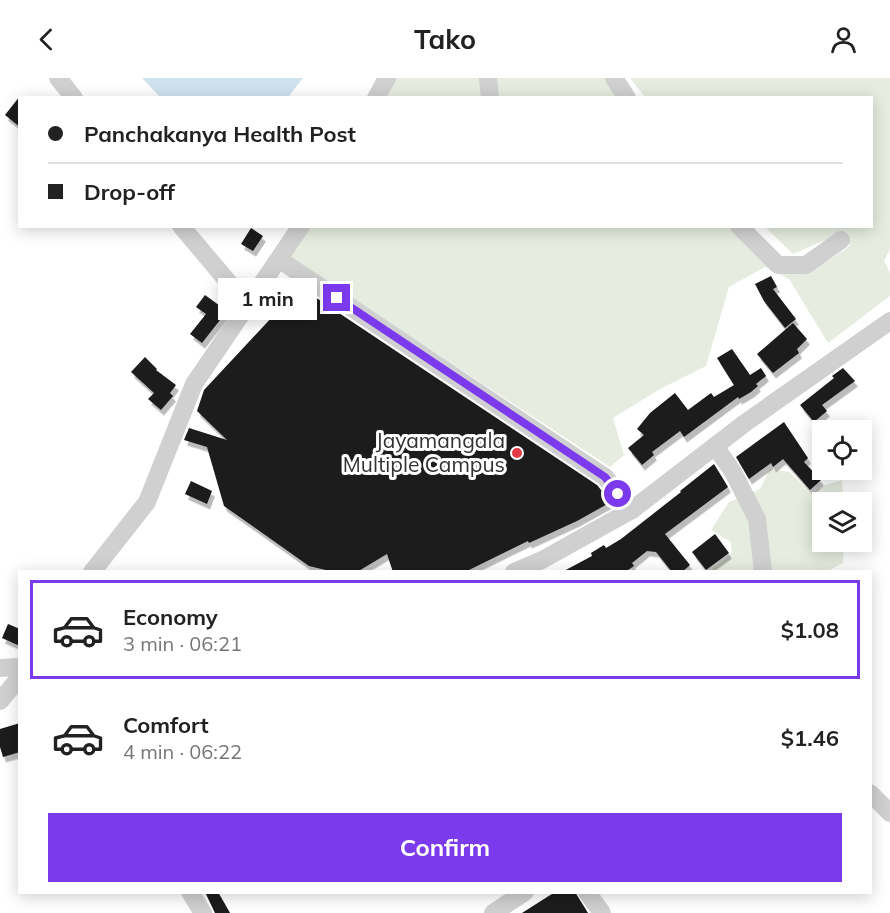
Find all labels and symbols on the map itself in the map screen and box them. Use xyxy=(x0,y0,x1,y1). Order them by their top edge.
callout: 1 min xyxy=(217,277,316,319)
route end xyxy=(323,284,350,311)
place label: Jayamangala Multiple Campus xyxy=(343,427,505,477)
marker: Jayamangala Multiple Campus xyxy=(510,446,524,460)
route start xyxy=(604,480,631,507)

